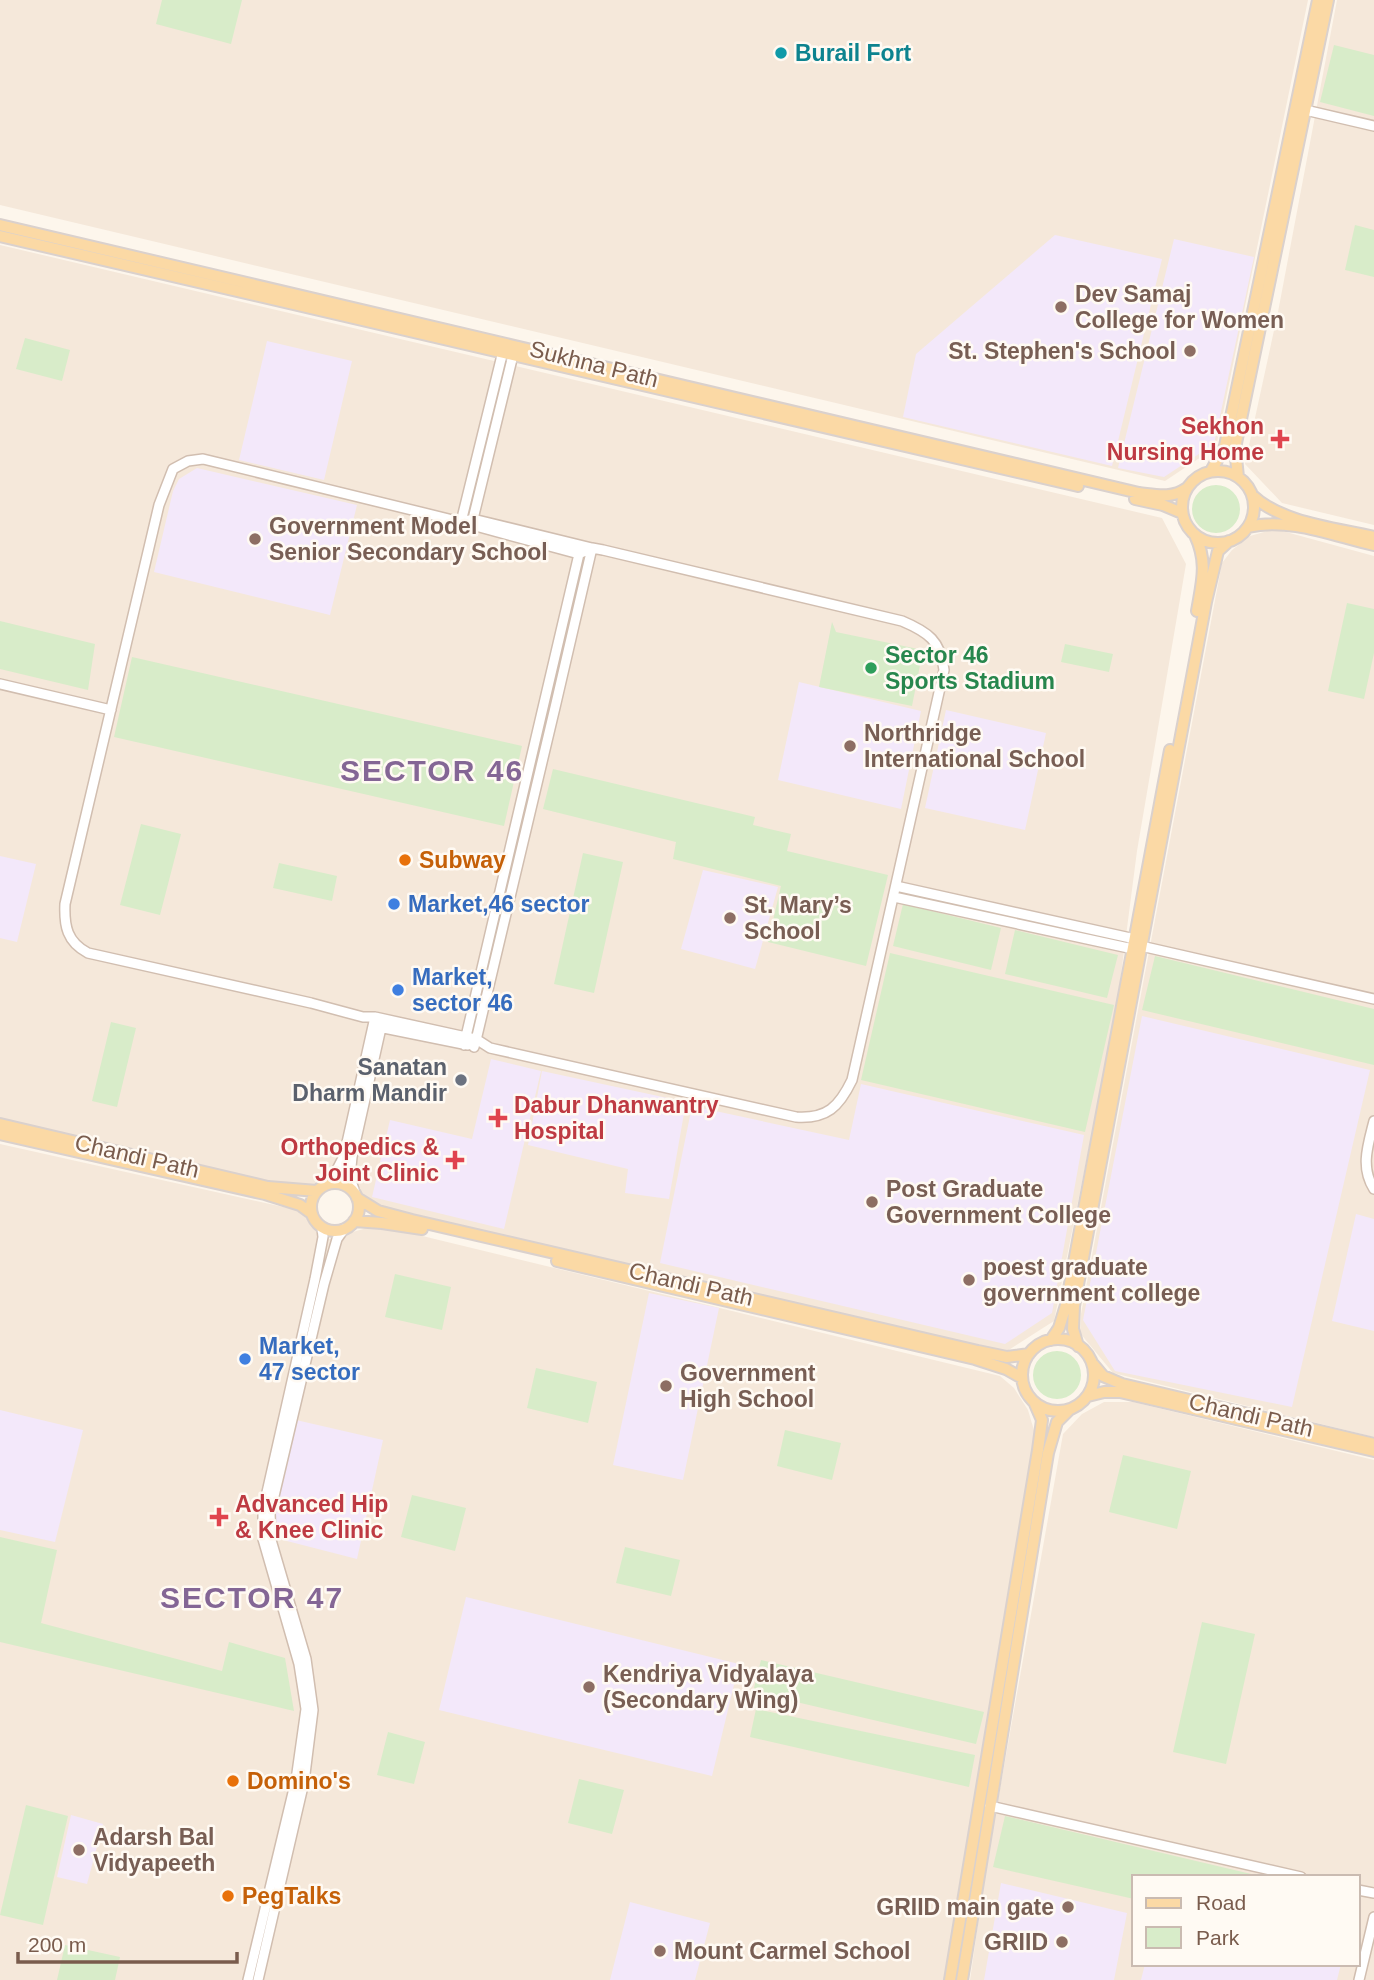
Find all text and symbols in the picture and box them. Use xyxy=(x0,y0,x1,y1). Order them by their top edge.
place label: Burail Fort xyxy=(795,40,912,66)
marker: Burail Fort xyxy=(773,45,789,61)
place label: Dev Samaj College for Women xyxy=(1075,281,1284,333)
marker: Dev Samaj College for Women xyxy=(1053,299,1069,315)
street label: Sukhna Path xyxy=(527,335,661,393)
place label: St. Stephen's School xyxy=(948,338,1176,364)
marker: St. Stephen's School xyxy=(1182,343,1198,359)
place label: Sekhon Nursing Home xyxy=(1107,413,1264,465)
marker: Sekhon Nursing Home xyxy=(1270,429,1290,449)
place label: Government Model Senior Secondary School xyxy=(269,513,548,565)
marker: Government Model Senior Secondary School xyxy=(247,531,263,547)
place label: Sector 46 Sports Stadium xyxy=(885,642,1055,694)
marker: Sector 46 Sports Stadium xyxy=(863,660,879,676)
place label: Northridge International School xyxy=(864,720,1085,772)
marker: Northridge International School xyxy=(842,738,858,754)
district label: SECTOR 46 xyxy=(340,754,524,787)
place label: Subway xyxy=(419,847,506,873)
marker: Subway xyxy=(397,852,413,868)
place label: Market,46 sector xyxy=(408,891,590,917)
place label: St. Mary’s School xyxy=(744,892,852,944)
marker: Market,46 sector xyxy=(386,896,402,912)
marker: St. Mary’s School xyxy=(722,910,738,926)
place label: Market, sector 46 xyxy=(412,964,513,1016)
marker: Market, sector 46 xyxy=(390,982,406,998)
place label: Sanatan Dharm Mandir xyxy=(292,1054,447,1106)
marker: Sanatan Dharm Mandir xyxy=(453,1072,469,1088)
place label: Dabur Dhanwantry Hospital xyxy=(514,1092,719,1144)
marker: Dabur Dhanwantry Hospital xyxy=(488,1108,508,1128)
street label: Chandi Path xyxy=(72,1129,202,1183)
place label: Orthopedics & Joint Clinic xyxy=(281,1134,439,1186)
marker: Orthopedics & Joint Clinic xyxy=(445,1150,465,1170)
place label: Post Graduate Government College xyxy=(886,1176,1111,1228)
marker: Post Graduate Government College xyxy=(864,1194,880,1210)
place label: poest graduate government college xyxy=(983,1254,1200,1306)
street label: Chandi Path xyxy=(626,1257,756,1311)
marker: poest graduate government college xyxy=(961,1272,977,1288)
place label: Market, 47 sector xyxy=(259,1333,360,1385)
marker: Market, 47 sector xyxy=(237,1351,253,1367)
place label: Government High School xyxy=(680,1360,816,1412)
marker: Government High School xyxy=(658,1378,674,1394)
street label: Chandi Path xyxy=(1186,1388,1316,1442)
place label: Advanced Hip & Knee Clinic xyxy=(235,1491,388,1543)
marker: Advanced Hip & Knee Clinic xyxy=(209,1507,229,1527)
district label: SECTOR 47 xyxy=(160,1581,344,1614)
place label: Kendriya Vidyalaya (Secondary Wing) xyxy=(603,1661,814,1713)
marker: Kendriya Vidyalaya (Secondary Wing) xyxy=(581,1679,597,1695)
place label: Domino's xyxy=(247,1768,351,1794)
marker: Domino's xyxy=(225,1773,241,1789)
place label: Adarsh Bal Vidyapeeth xyxy=(93,1824,215,1876)
marker: Adarsh Bal Vidyapeeth xyxy=(71,1842,87,1858)
legend xyxy=(1132,1875,1360,1966)
place label: PegTalks xyxy=(242,1883,341,1909)
marker: PegTalks xyxy=(220,1888,236,1904)
text: Road xyxy=(1196,1891,1246,1914)
place label: GRIID main gate xyxy=(876,1894,1054,1920)
marker: GRIID main gate xyxy=(1060,1899,1076,1915)
scale bar xyxy=(18,1920,236,1964)
text: Park xyxy=(1196,1926,1240,1949)
place label: GRIID xyxy=(984,1929,1048,1955)
text: 200 m xyxy=(28,1933,86,1956)
marker: GRIID xyxy=(1054,1934,1070,1950)
place label: Mount Carmel School xyxy=(674,1938,910,1964)
marker: Mount Carmel School xyxy=(652,1943,668,1959)

